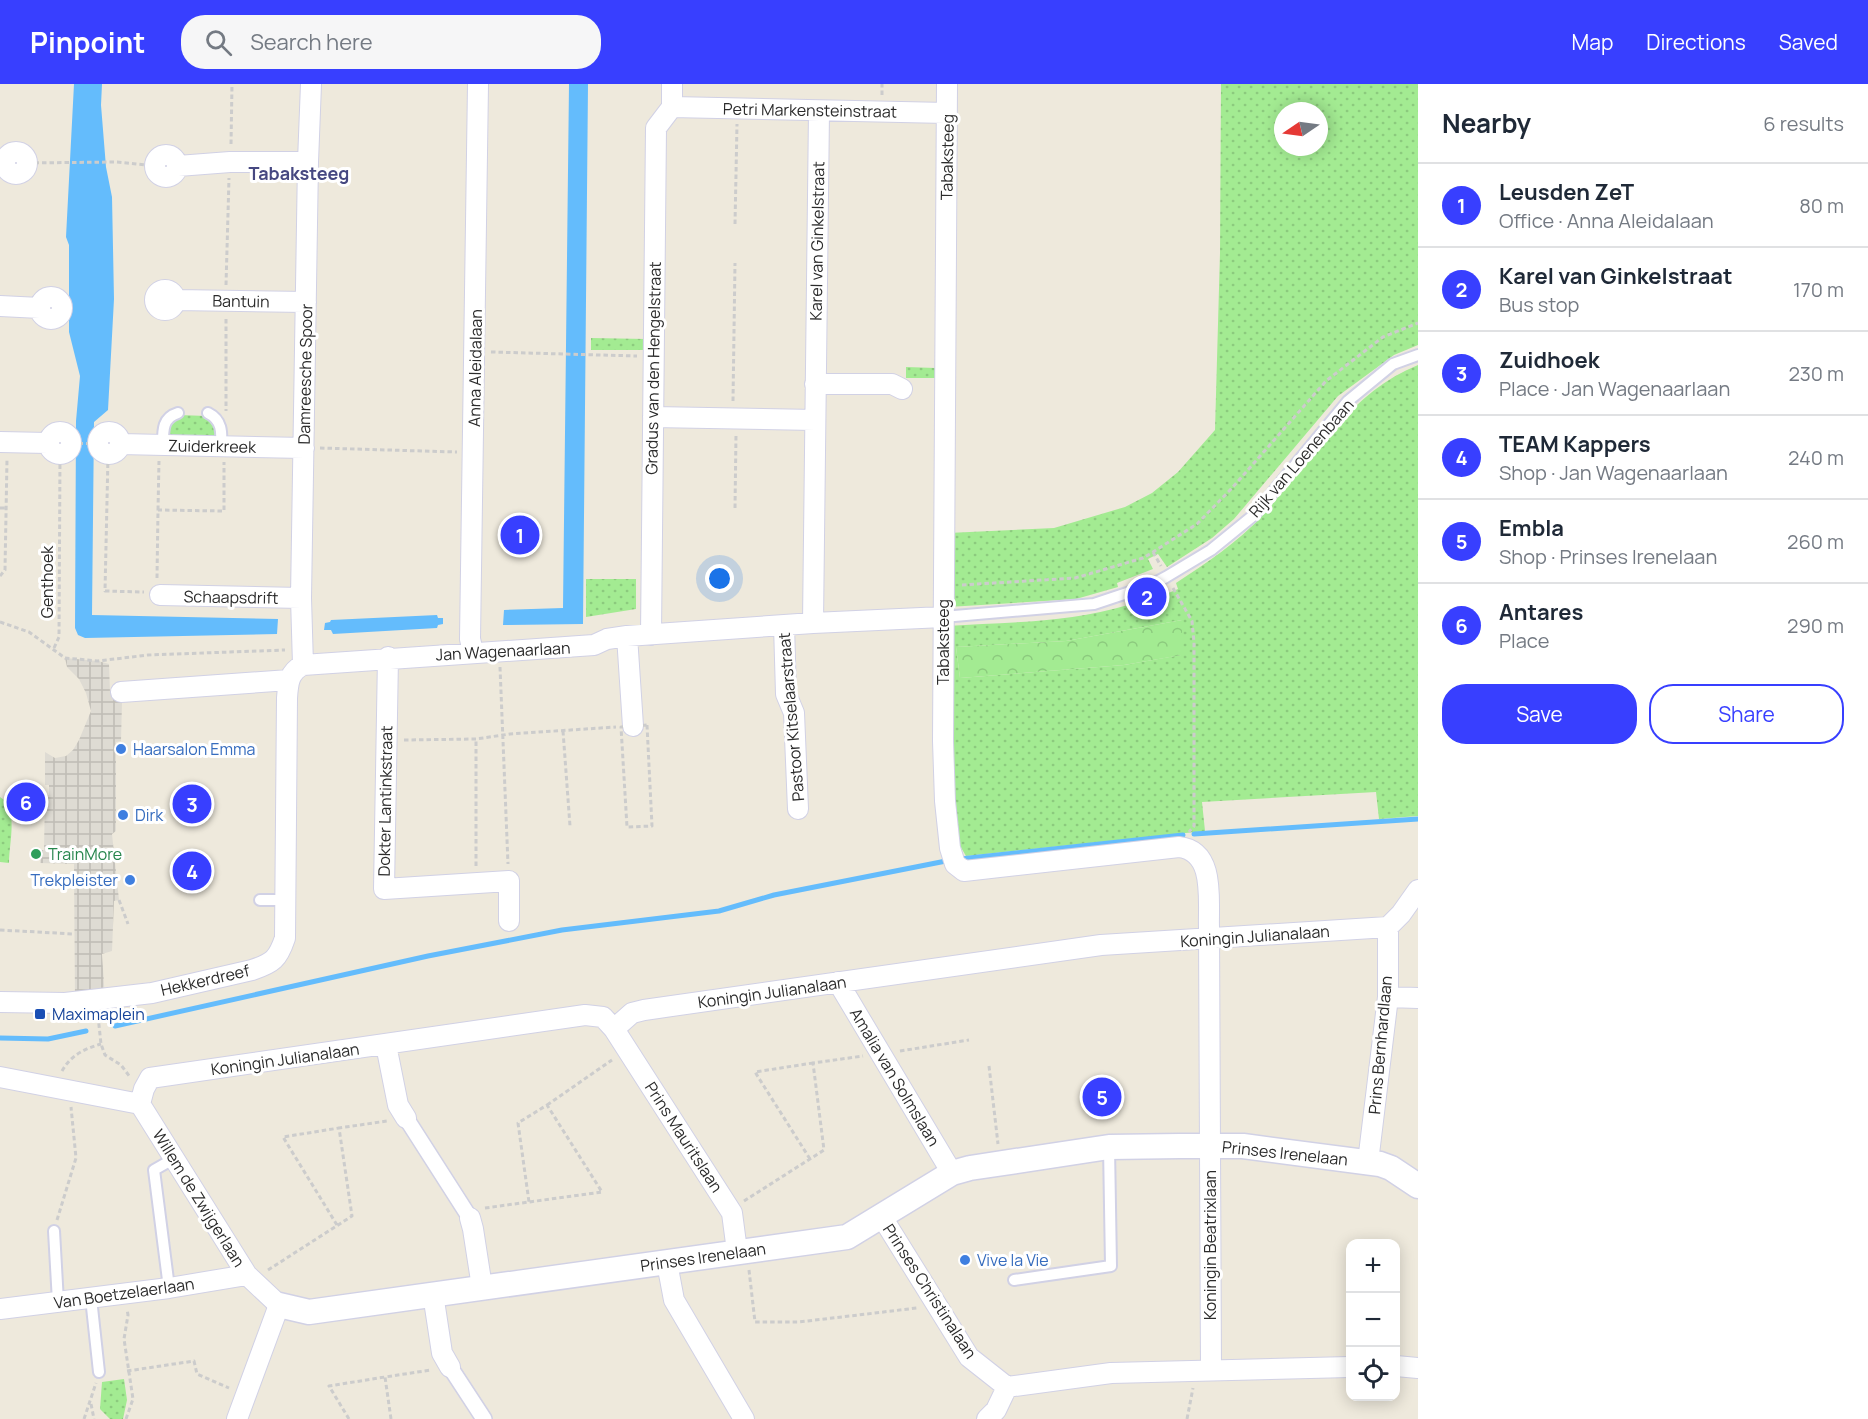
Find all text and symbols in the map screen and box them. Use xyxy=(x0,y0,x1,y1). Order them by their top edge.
search box xyxy=(181,15,601,69)
text: Pinpoint xyxy=(30,23,145,61)
icon: search xyxy=(202,26,235,59)
text: Search here xyxy=(250,27,373,57)
text: Map xyxy=(1572,28,1613,56)
text: Directions xyxy=(1646,28,1746,56)
text: Saved xyxy=(1779,28,1838,56)
street label: Petri Markensteinstraat xyxy=(723,97,897,123)
north arrow xyxy=(1274,102,1328,156)
text: Nearby xyxy=(1442,105,1531,141)
text: 6 results xyxy=(1763,110,1844,137)
street label: Tabaksteeg xyxy=(935,114,959,200)
district label: Tabaksteeg xyxy=(249,161,349,185)
street label: Karel van Ginkelstraat xyxy=(805,161,829,321)
text: Leusden ZeT xyxy=(1499,177,1634,207)
text: 1 xyxy=(1457,192,1466,219)
text: 80 m xyxy=(1799,192,1844,219)
text: Office · Anna Aleidalaan xyxy=(1499,207,1714,234)
street label: Gradus van den Hengelstraat xyxy=(640,261,666,475)
text: Karel van Ginkelstraat xyxy=(1499,261,1733,291)
text: 2 xyxy=(1456,276,1467,303)
text: 170 m xyxy=(1793,276,1844,303)
street label: Bantuin xyxy=(212,290,270,312)
text: Bus stop xyxy=(1499,291,1579,318)
street label: Damreesche Spoor xyxy=(293,303,317,445)
street label: Anna Aleidalaan xyxy=(463,309,487,427)
text: Zuidhoek xyxy=(1499,345,1600,375)
text: 3 xyxy=(1456,360,1467,387)
text: 230 m xyxy=(1788,360,1844,387)
text: Place · Jan Wagenaarlaan xyxy=(1499,375,1730,402)
street label: Rijk van Loenenbaan xyxy=(1244,394,1358,522)
text: TEAM Kappers xyxy=(1499,429,1651,459)
street label: Zuiderkreek xyxy=(168,434,257,458)
text: 4 xyxy=(1455,444,1468,471)
text: 240 m xyxy=(1788,444,1844,471)
text: Shop · Jan Wagenaarlaan xyxy=(1499,459,1728,486)
pin: 1 xyxy=(500,512,540,558)
text: Embla xyxy=(1499,513,1564,543)
text: 5 xyxy=(1456,528,1467,555)
text: 260 m xyxy=(1787,528,1844,555)
text: Shop · Prinses Irenelaan xyxy=(1499,543,1717,570)
street label: Genthoek xyxy=(36,545,58,618)
your location xyxy=(705,564,734,593)
pin: 2 xyxy=(1128,574,1166,620)
street label: Schaapsdrift xyxy=(183,585,279,609)
text: Antares xyxy=(1499,597,1583,627)
street label: Tabaksteeg xyxy=(932,599,954,685)
text: 6 xyxy=(1455,612,1468,639)
text: 290 m xyxy=(1787,612,1844,639)
text: Place xyxy=(1499,627,1549,654)
street label: Pastoor Kitselaarstraat xyxy=(773,632,809,802)
street label: Jan Wagenaarlaan xyxy=(435,636,571,666)
button: Save xyxy=(1442,684,1637,744)
button: Share xyxy=(1649,684,1844,744)
street label: Dokter Lantinkstraat xyxy=(373,725,397,877)
place label: Haarsalon Emma xyxy=(133,738,256,760)
marker: Haarsalon Emma xyxy=(114,742,128,756)
pin: 6 xyxy=(6,780,46,824)
pin: 3 xyxy=(172,782,212,826)
place label: Dirk xyxy=(135,804,164,826)
marker: Dirk xyxy=(116,808,130,822)
place label: TrainMore xyxy=(48,843,122,865)
marker: TrainMore xyxy=(29,847,43,861)
pin: 4 xyxy=(172,848,212,894)
place label: Trekpleister xyxy=(30,869,118,891)
marker: Trekpleister xyxy=(123,873,137,887)
street label: Koningin Julianalaan xyxy=(1180,920,1330,952)
street label: Hekkerdreef xyxy=(158,959,252,1001)
street label: Koningin Julianalaan xyxy=(696,971,848,1013)
street label: Prins Bernhardlaan xyxy=(1363,975,1397,1115)
place label: Maximaplein xyxy=(52,1003,145,1025)
street label: Amalia van Solmslaan xyxy=(845,1004,945,1150)
marker: Maximaplein xyxy=(33,1007,47,1021)
street label: Koningin Julianalaan xyxy=(209,1038,361,1080)
pin: 5 xyxy=(1082,1074,1122,1120)
street label: Prins Mauritslaan xyxy=(640,1078,728,1196)
street label: Willem de Zwijgerlaan xyxy=(148,1125,250,1271)
street label: Prinses Irenelaan xyxy=(1221,1135,1349,1171)
street label: Koningin Beatrixlaan xyxy=(1199,1170,1221,1320)
street label: Prinses Christinalaan xyxy=(878,1219,982,1363)
street label: Prinses Irenelaan xyxy=(639,1237,767,1277)
map controls xyxy=(1346,1239,1400,1401)
button: + xyxy=(1346,1239,1400,1293)
place label: Vive la Vie xyxy=(977,1249,1049,1271)
marker: Vive la Vie xyxy=(958,1253,972,1267)
street label: Van Boetzelaerlaan xyxy=(52,1272,196,1314)
button: − xyxy=(1346,1293,1400,1347)
button: locate xyxy=(1346,1347,1400,1401)

